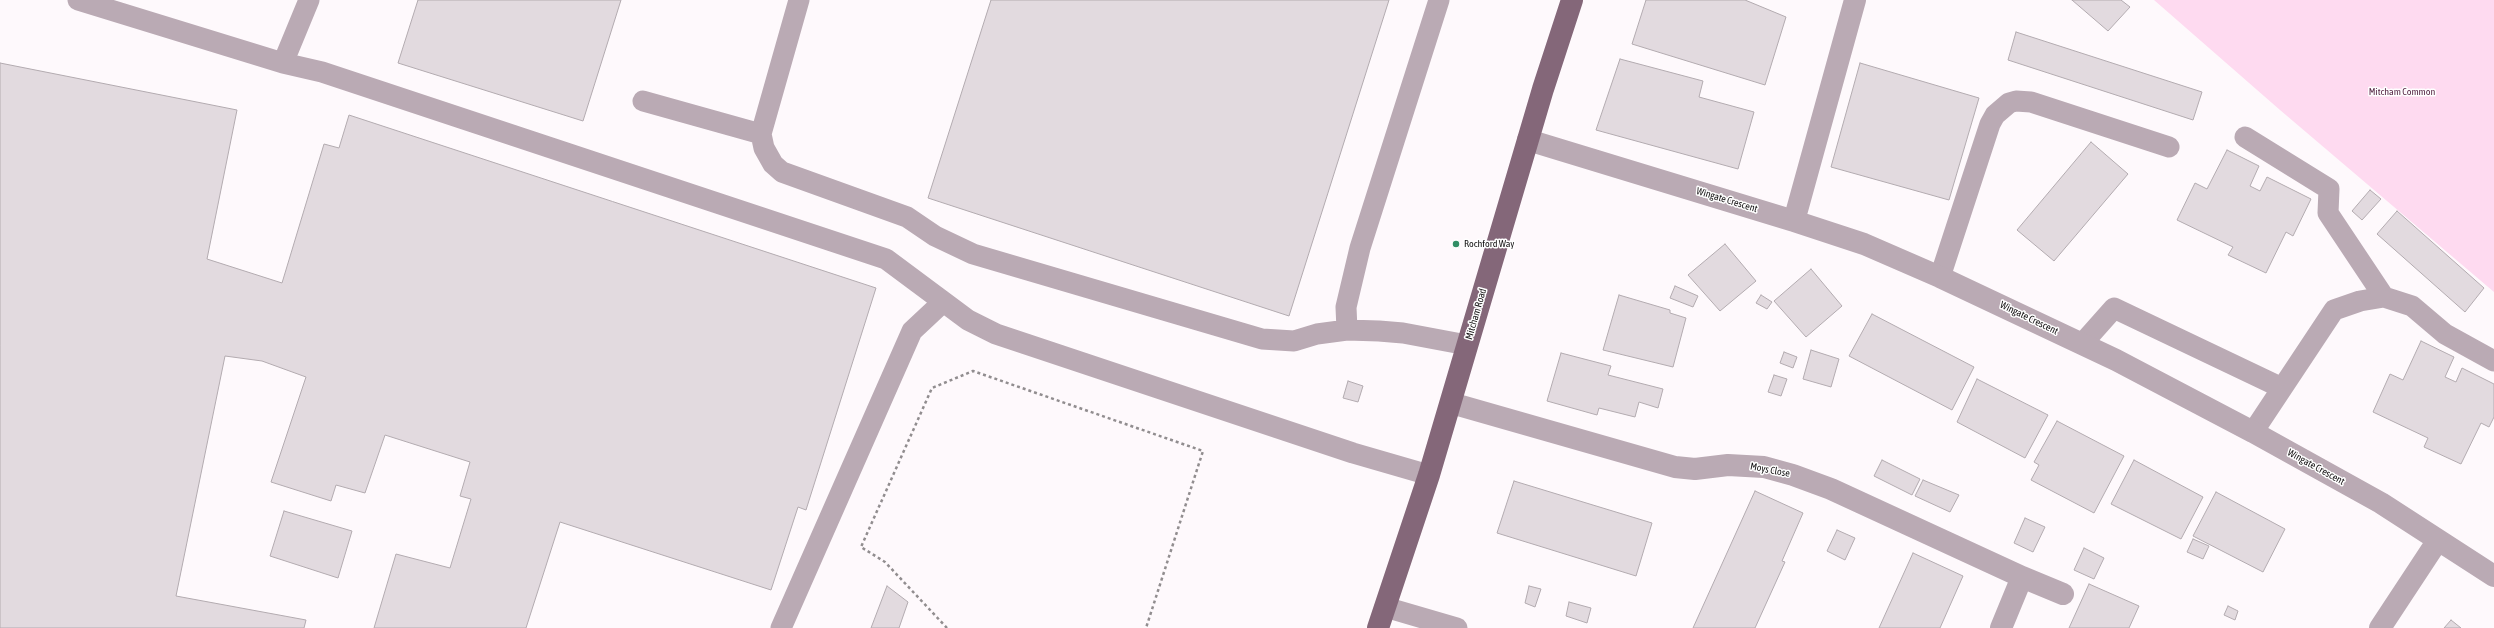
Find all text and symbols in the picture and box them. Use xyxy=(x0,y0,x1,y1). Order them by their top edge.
park label: Mitcham Common xyxy=(2369,86,2435,98)
street label: Wingate Crescent xyxy=(1695,185,1759,215)
place label: Rochford Way xyxy=(1464,238,1514,250)
marker: Rochford Way xyxy=(1451,239,1461,249)
street label: Mitcham Road xyxy=(1463,287,1489,341)
street label: Wingate Crescent xyxy=(1998,299,2060,337)
street label: Wingate Crescent xyxy=(2285,446,2347,488)
street label: Moys Close xyxy=(1749,460,1791,480)

